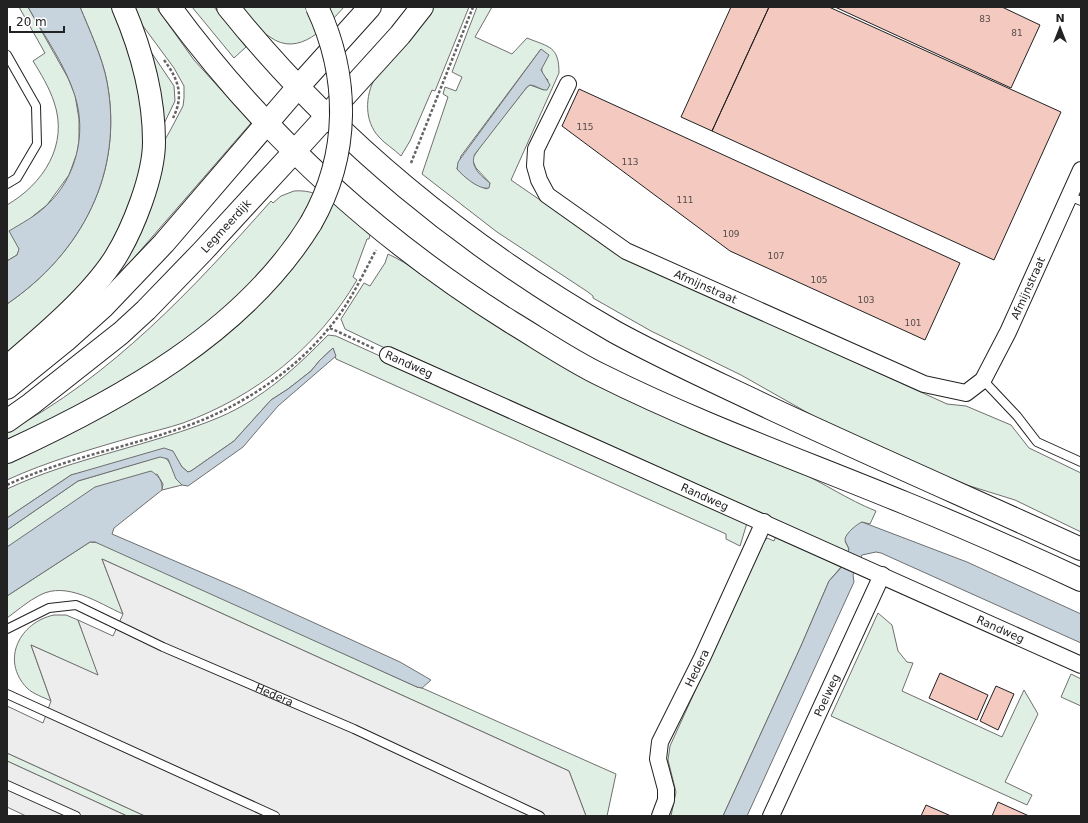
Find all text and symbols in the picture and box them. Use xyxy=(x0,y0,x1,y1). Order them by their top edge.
scale bar xyxy=(10,8,64,34)
north arrow xyxy=(1040,8,1080,48)
text: N xyxy=(1055,12,1065,25)
house number: 83 xyxy=(979,14,991,24)
text: 20 m xyxy=(16,15,47,29)
house number: 81 xyxy=(1011,28,1023,38)
house number: 115 xyxy=(576,122,594,132)
house number: 113 xyxy=(621,157,639,167)
house number: 111 xyxy=(676,195,694,205)
street label: Legmeerdijk xyxy=(199,197,254,256)
house number: 109 xyxy=(722,229,740,239)
house number: 107 xyxy=(767,251,785,261)
street label: Afmijnstraat xyxy=(1009,254,1048,321)
street label: Afmijnstraat xyxy=(672,267,739,307)
house number: 105 xyxy=(810,275,828,285)
house number: 103 xyxy=(857,295,875,305)
house number: 101 xyxy=(904,318,922,328)
street label: Randweg xyxy=(383,348,435,381)
street label: Randweg xyxy=(679,481,730,513)
street label: Randweg xyxy=(974,613,1026,646)
street label: Hedera xyxy=(683,647,712,689)
street label: Poelweg xyxy=(812,672,843,719)
street label: Hedera xyxy=(253,681,295,709)

